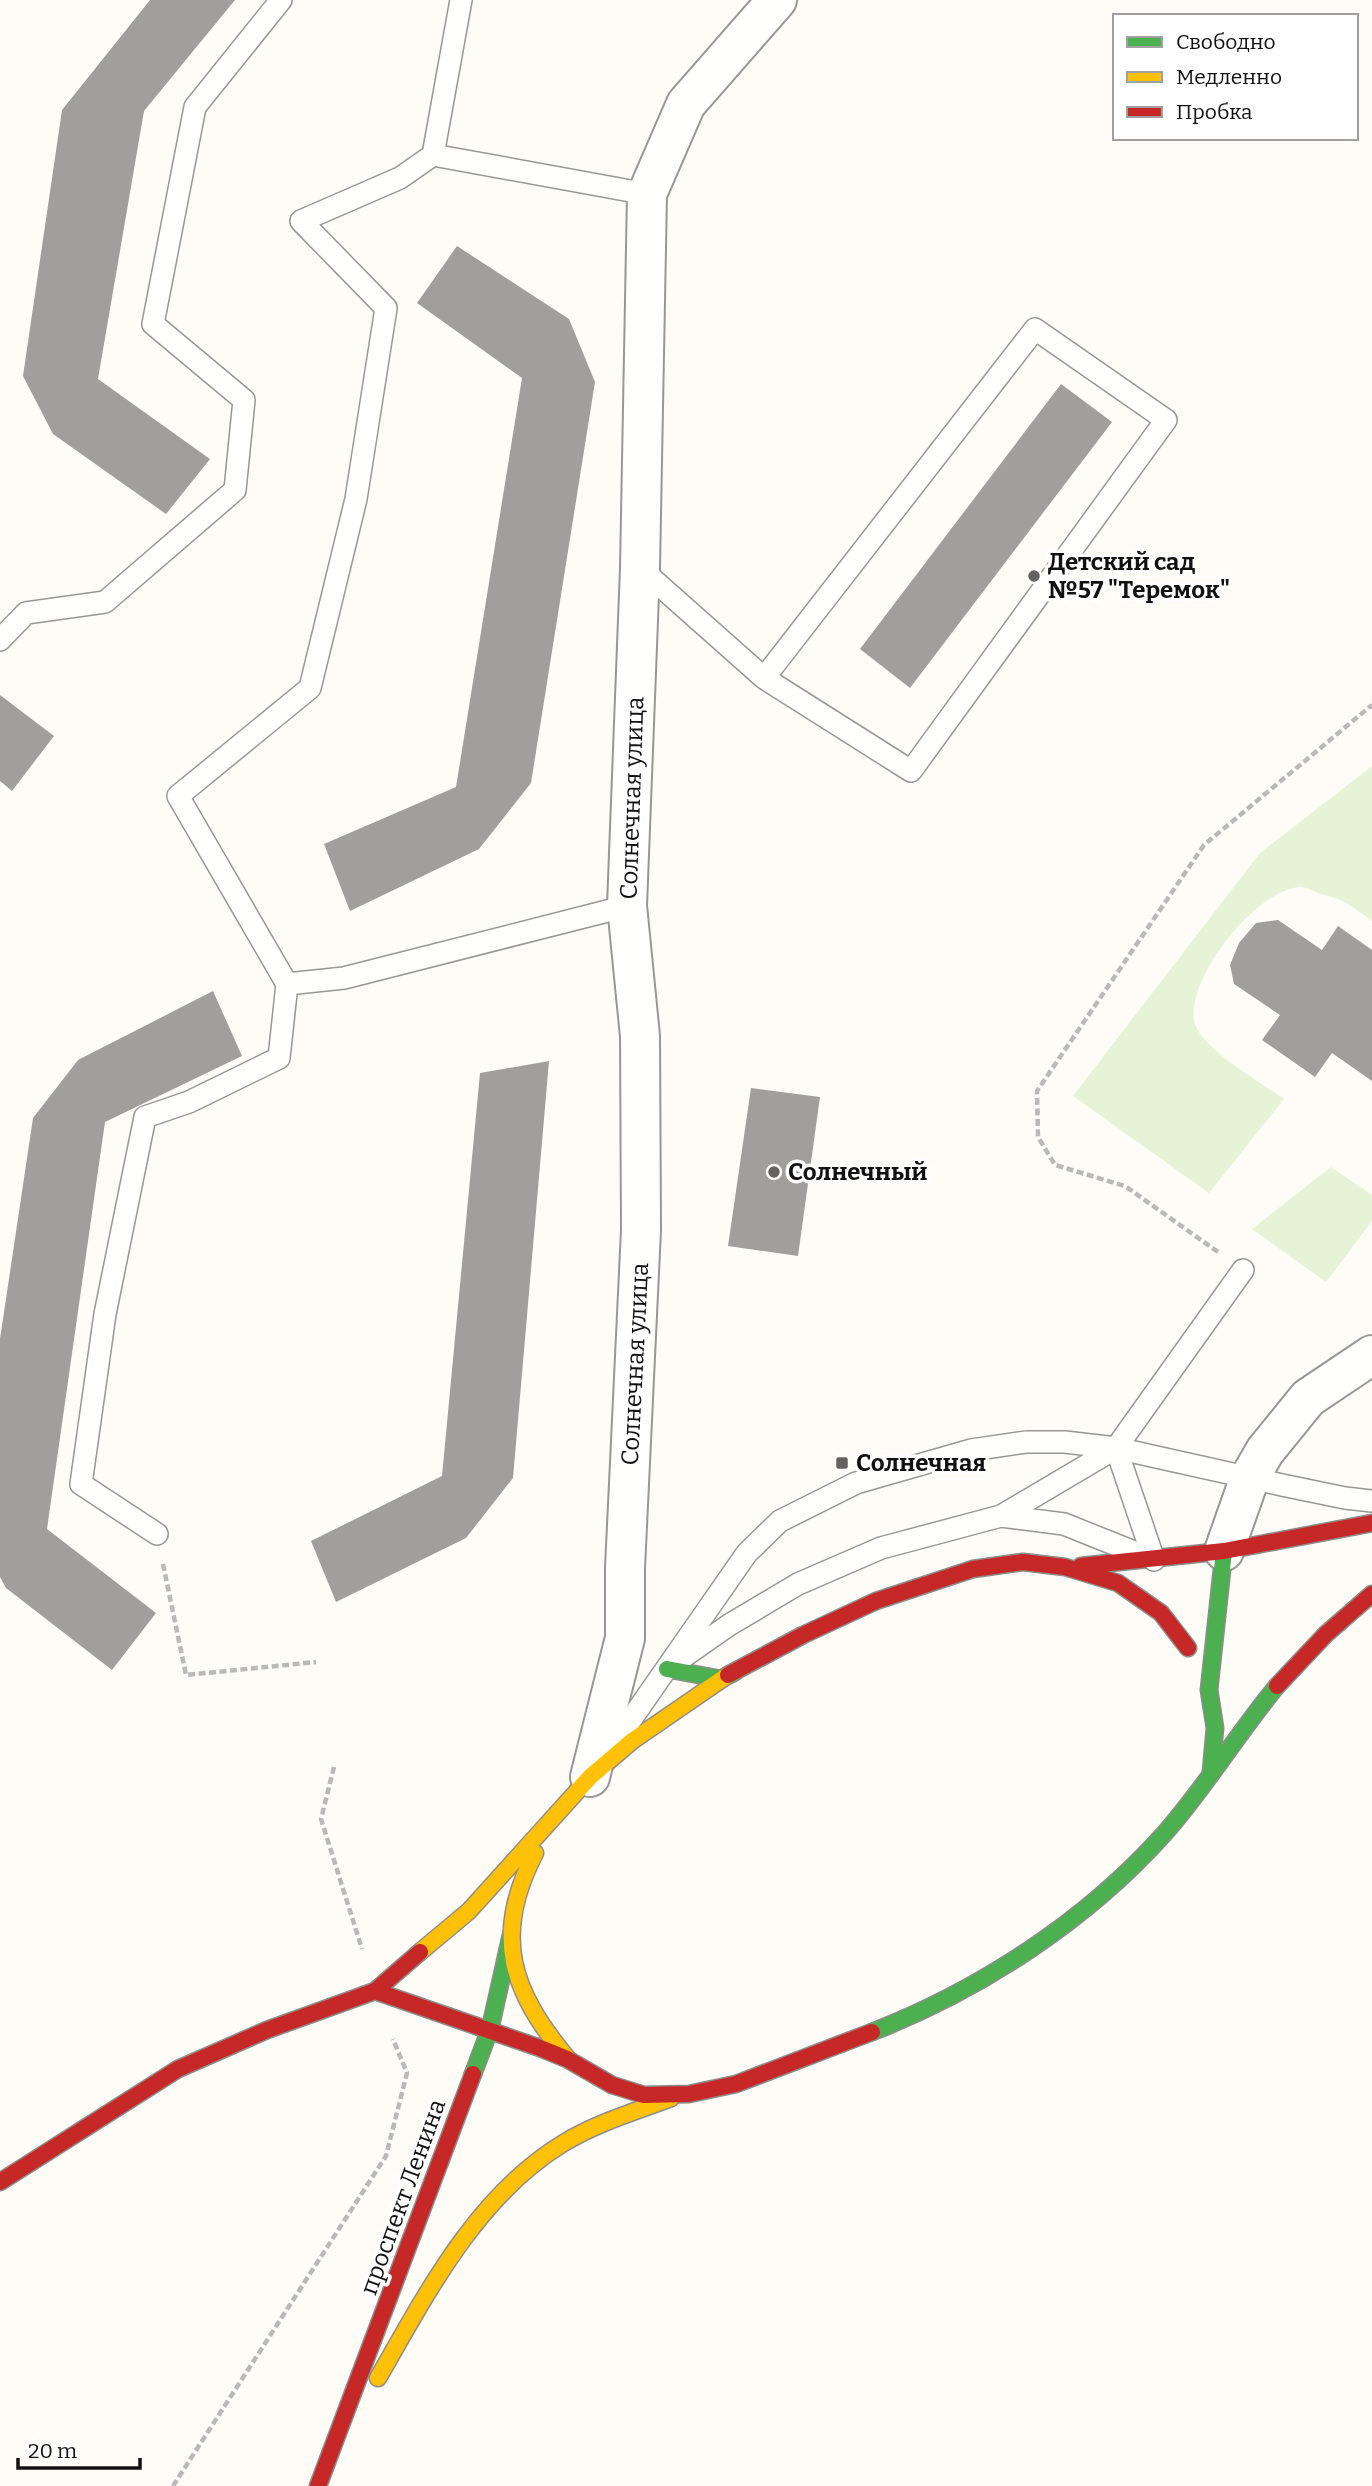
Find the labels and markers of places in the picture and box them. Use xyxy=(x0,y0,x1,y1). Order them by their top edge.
place label: Детский сад №57 "Теремок" xyxy=(1048,548,1230,604)
marker: Детский сад №57 "Теремок" xyxy=(1026,568,1042,584)
place label: Солнечный xyxy=(788,1158,927,1186)
marker: Солнечный xyxy=(766,1164,782,1180)
place label: Солнечная xyxy=(856,1449,986,1477)
marker: Солнечная xyxy=(834,1455,850,1471)

